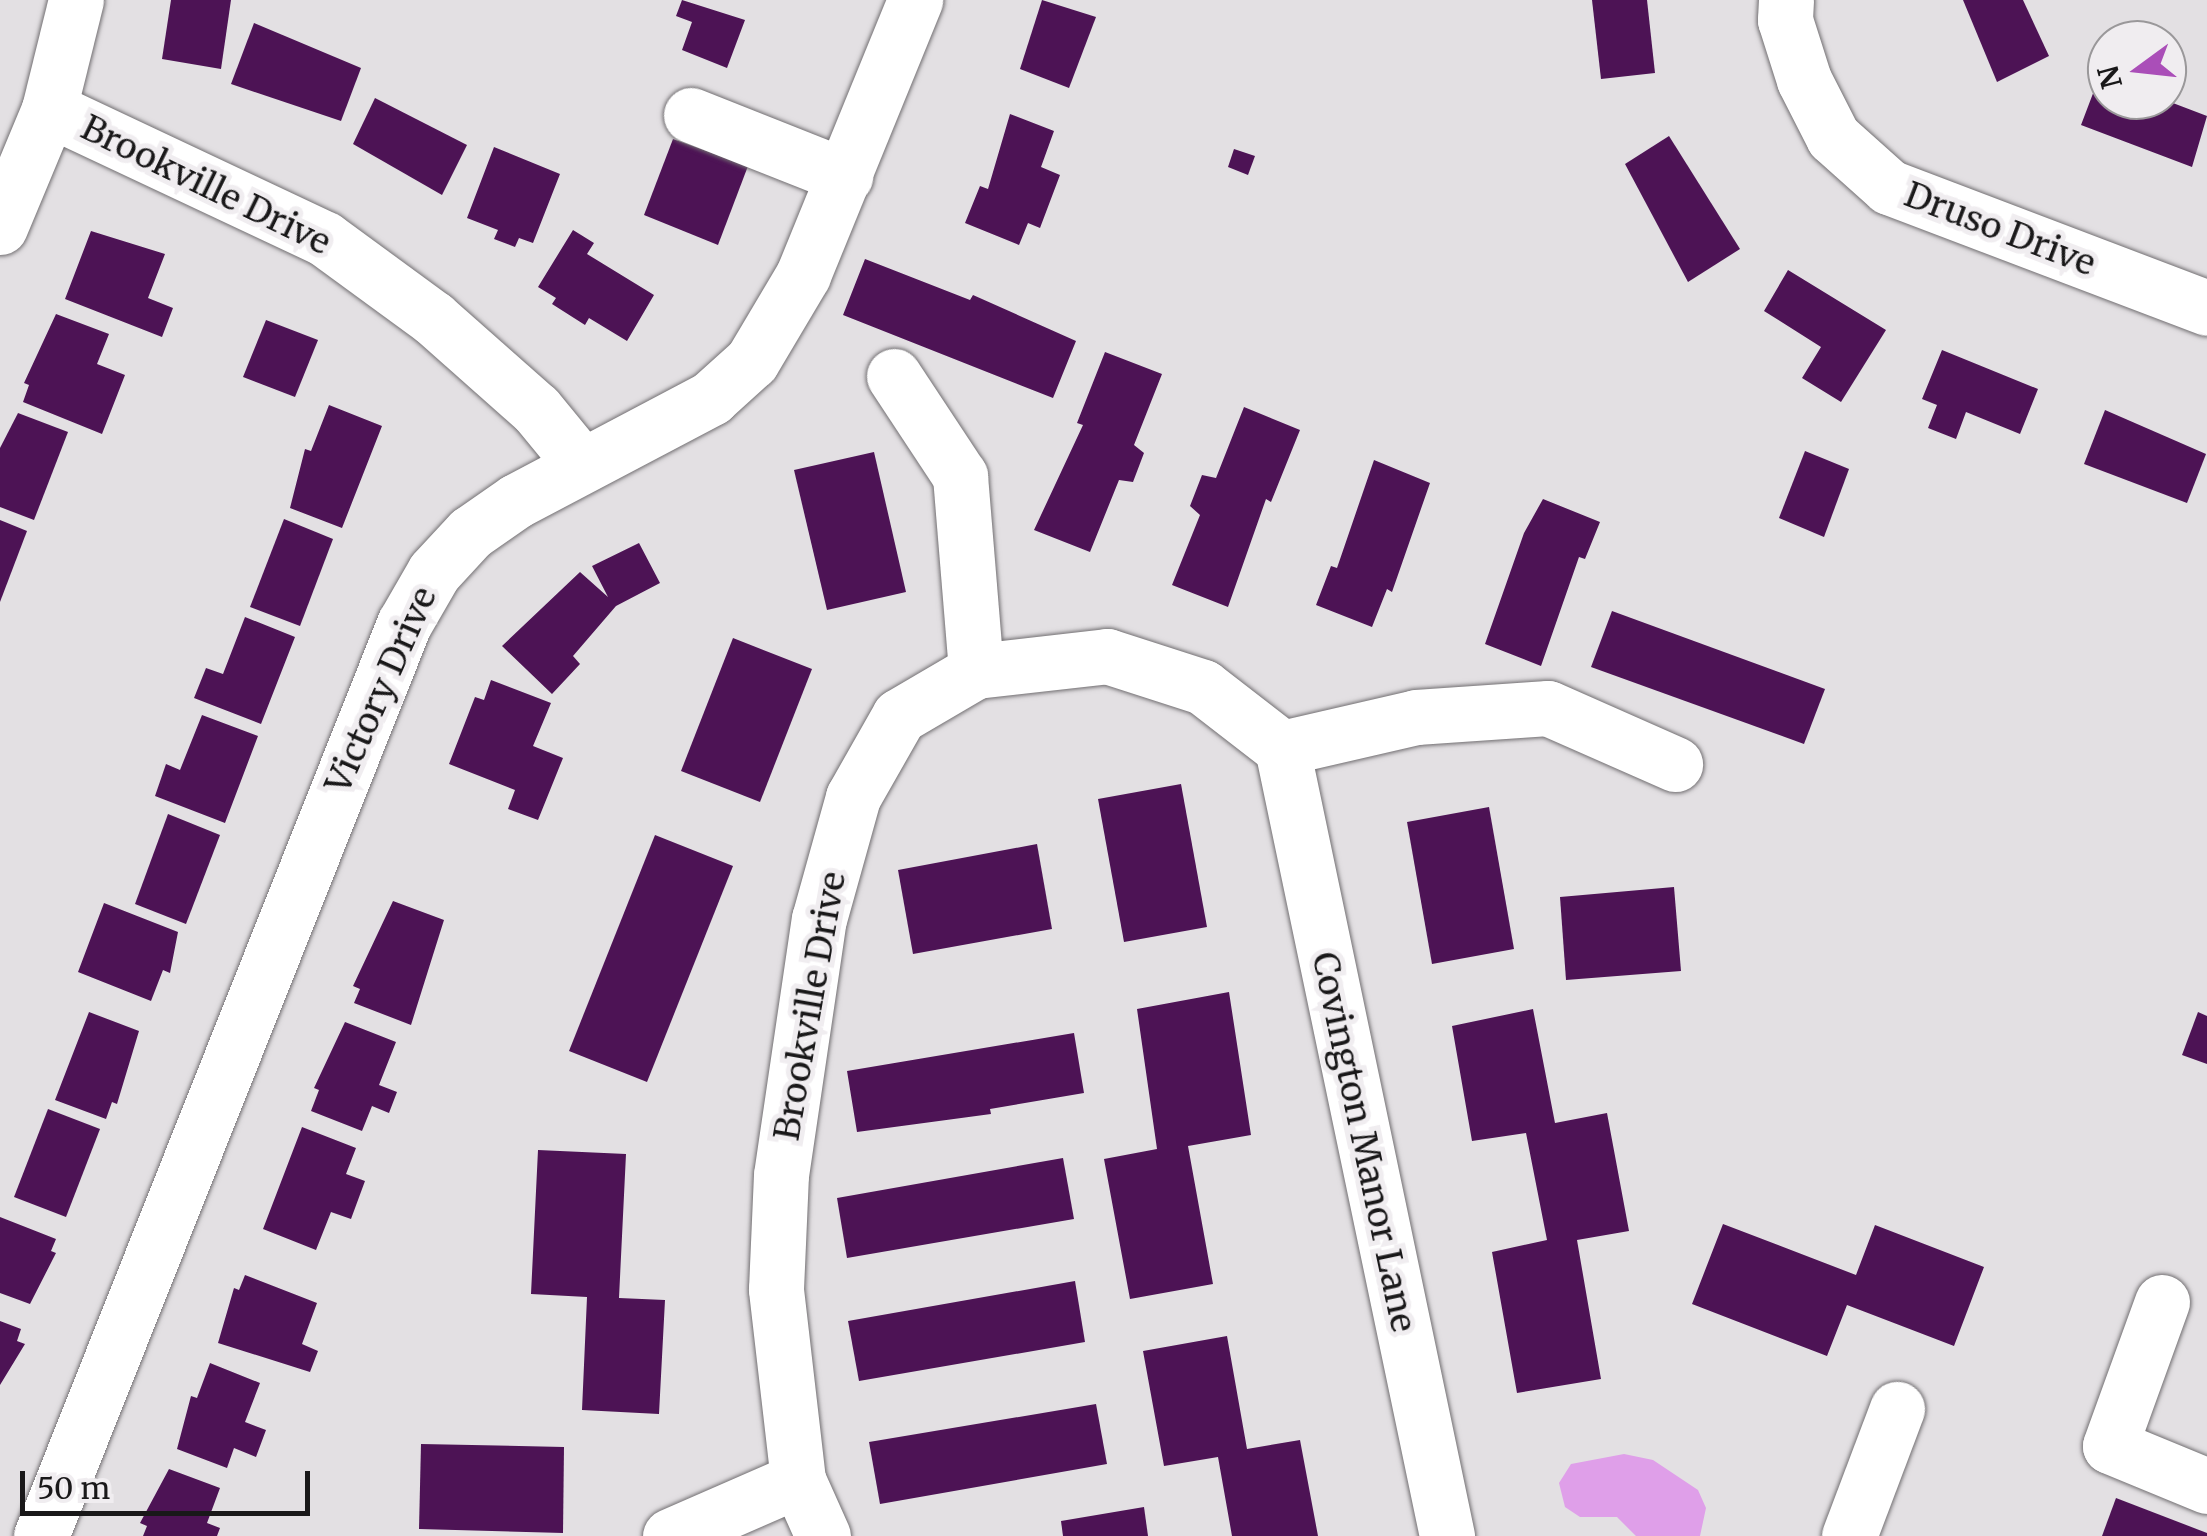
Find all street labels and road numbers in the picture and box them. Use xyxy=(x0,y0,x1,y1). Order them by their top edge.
street label: Brookville Drive xyxy=(75,106,337,264)
street label: Druso Drive xyxy=(1899,173,2101,285)
street label: Victory Drive xyxy=(317,581,445,799)
street label: Brookville Drive xyxy=(766,868,854,1144)
street label: Covington Manor Lane xyxy=(1303,948,1425,1336)

